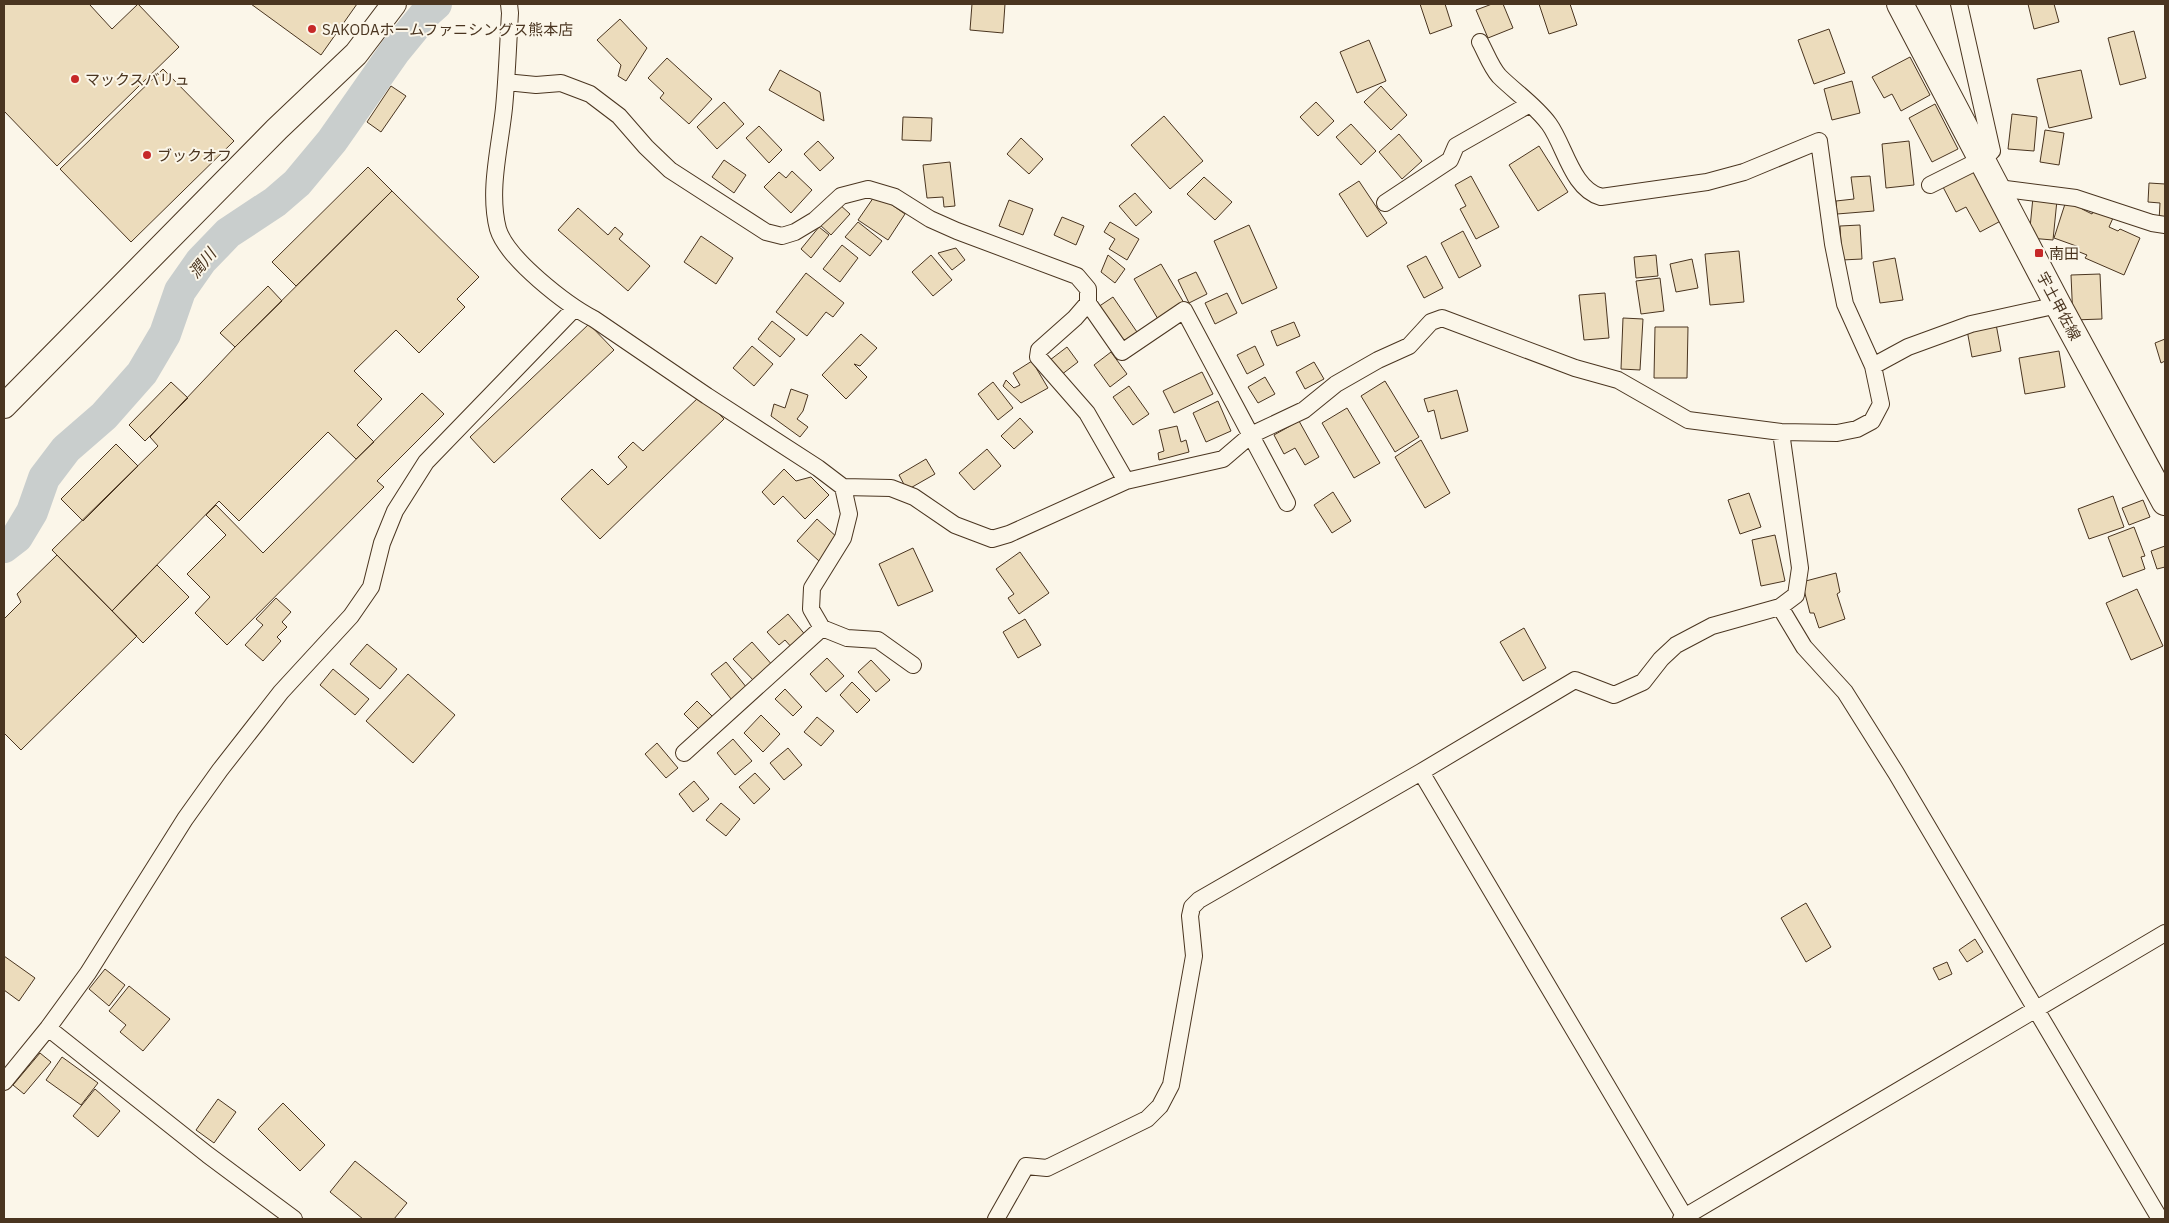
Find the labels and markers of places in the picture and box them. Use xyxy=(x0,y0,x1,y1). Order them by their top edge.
place label: SAKODAホームファニシングス熊本店 xyxy=(322,20,573,39)
marker: SAKODAホームファニシングス熊本店 xyxy=(306,23,318,35)
place label: マックスバリュ xyxy=(85,70,190,89)
marker: マックスバリュ xyxy=(69,73,81,85)
place label: ブックオフ xyxy=(157,146,232,165)
marker: ブックオフ xyxy=(141,149,153,161)
place label: 南田 xyxy=(2049,244,2079,263)
marker: 南田 xyxy=(2033,247,2045,259)

